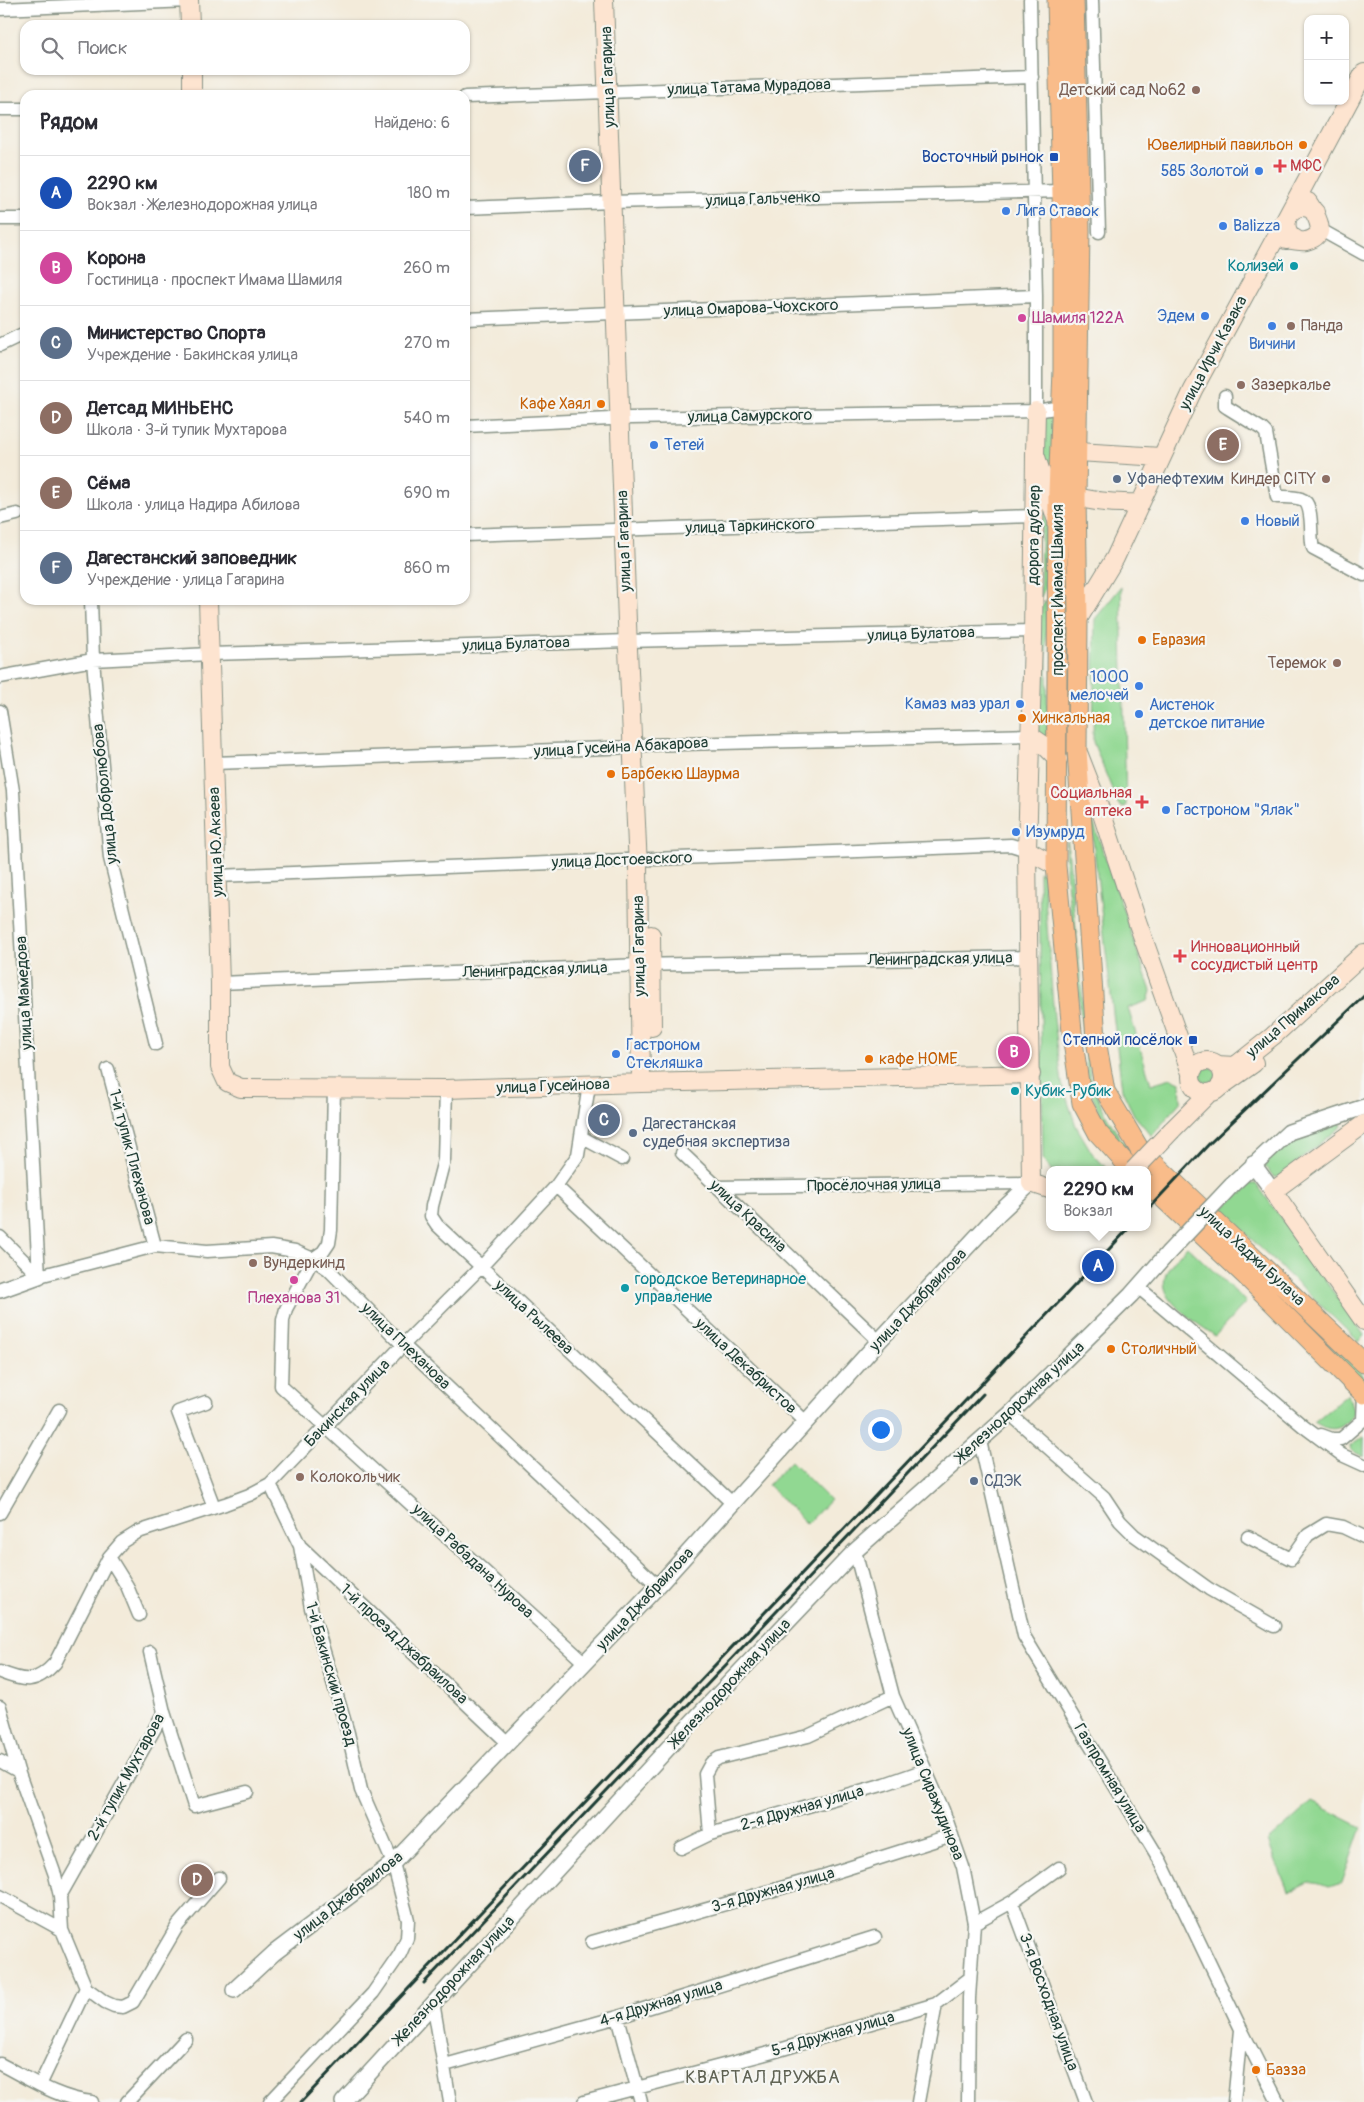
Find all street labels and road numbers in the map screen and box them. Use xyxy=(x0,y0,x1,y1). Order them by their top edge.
street label: улица Гагарина xyxy=(596,26,620,129)
street label: улица Татама Мурадова xyxy=(666,74,831,100)
street label: улица Гальченко xyxy=(704,187,821,211)
street label: улица Ирчи Казака xyxy=(1174,292,1252,414)
street label: улица Омарова-Чохского xyxy=(662,295,839,321)
street label: улица Самурского xyxy=(687,405,813,427)
street label: дорога дублер xyxy=(1023,485,1045,585)
street label: улица Гагарина xyxy=(612,490,636,593)
street label: проспект Имама Шамиля xyxy=(1048,504,1068,676)
street label: улица Таркинского xyxy=(684,514,815,538)
street label: улица Булатова xyxy=(866,622,975,646)
street label: улица Булатова xyxy=(461,632,570,656)
street label: улица Добролюбова xyxy=(88,723,122,866)
street label: улица Гусейна Абакарова xyxy=(532,732,709,762)
street label: улица Ю.Акаева xyxy=(204,787,228,898)
street label: улица Достоевского xyxy=(550,848,693,872)
street label: улица Гагарина xyxy=(628,895,650,998)
street label: улица Мамедова xyxy=(11,935,37,1052)
street label: Ленинградская улица xyxy=(866,948,1013,970)
street label: Ленинградская улица xyxy=(461,957,608,983)
street label: улица Примакова xyxy=(1241,970,1344,1063)
street label: улица Гусейнова xyxy=(495,1074,610,1098)
street label: 1-й тупик Плеханова xyxy=(104,1087,160,1227)
street label: Просёлочная улица xyxy=(807,1174,941,1196)
street label: улица Красина xyxy=(705,1175,791,1257)
street label: улица Хаджи Булача xyxy=(1194,1201,1309,1310)
street label: улица Джабраилова xyxy=(864,1244,971,1356)
street label: улица Рылеева xyxy=(489,1275,578,1359)
street label: улица Плеханова xyxy=(356,1298,455,1394)
street label: улица Декабристов xyxy=(690,1313,801,1418)
street label: Железнодорожная улица xyxy=(949,1337,1089,1469)
street label: Бакинская улица xyxy=(300,1355,394,1451)
street label: улица Рабадана Нурова xyxy=(407,1499,538,1623)
street label: улица Джабраилова xyxy=(591,1543,698,1655)
street label: 1-й проезд Джабраилова xyxy=(336,1580,472,1708)
street label: 1-й Бакинский проезд xyxy=(301,1600,361,1749)
street label: Железнодорожная улица xyxy=(663,1614,795,1754)
street label: 2-й тупик Мухтарова xyxy=(83,1710,169,1844)
street label: Газпромная улица xyxy=(1070,1720,1150,1836)
street label: улица Сиражудинова xyxy=(897,1724,969,1863)
street label: 2-я Дружная улица xyxy=(738,1781,866,1835)
street label: улица Джабраилова xyxy=(288,1847,407,1946)
street label: 3-я Дружная улица xyxy=(709,1863,837,1917)
street label: Железнодорожная улица xyxy=(387,1911,519,2051)
street label: 3-я Восходная улица xyxy=(1015,1930,1083,2074)
street label: 4-я Дружная улица xyxy=(597,1975,725,2031)
street label: 5-я Дружная улица xyxy=(769,2007,897,2061)

